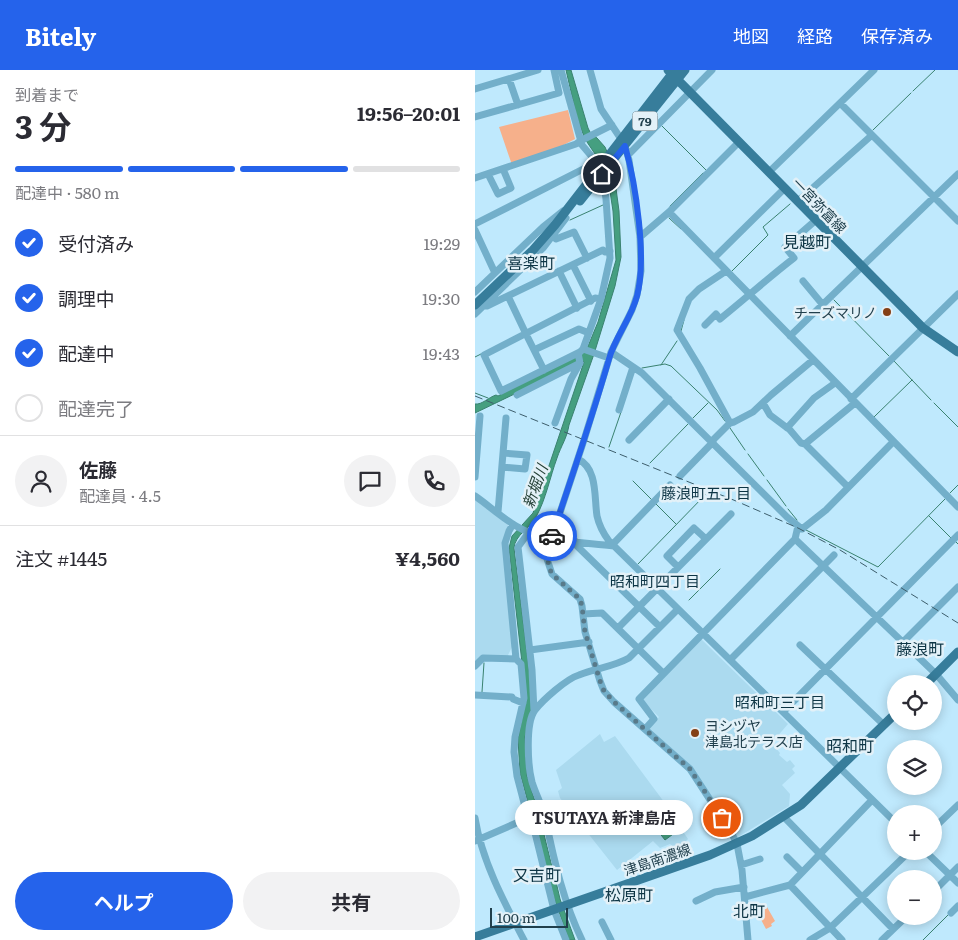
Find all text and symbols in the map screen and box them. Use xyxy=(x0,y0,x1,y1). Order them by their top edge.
text: Bitely xyxy=(25,18,96,53)
text: 地図 xyxy=(733,22,769,49)
text: 経路 xyxy=(797,22,833,49)
text: 保存済み xyxy=(861,22,933,49)
text: 到着まで xyxy=(15,82,79,106)
text: 19:56–20:01 xyxy=(357,99,460,127)
text: 3 分 xyxy=(15,101,71,149)
road number: 79 xyxy=(633,111,657,130)
pin xyxy=(581,153,623,195)
icon: home xyxy=(588,160,616,188)
street label: 一宮弥富線 xyxy=(788,173,852,237)
text: 配達中 · 580 m xyxy=(15,180,120,204)
icon: check xyxy=(15,229,43,257)
text: 受付済み xyxy=(58,229,134,257)
district label: 見越町 xyxy=(783,229,831,253)
text: 19:29 xyxy=(423,231,460,255)
district label: 喜楽町 xyxy=(507,250,555,274)
icon: check xyxy=(15,284,43,312)
text: 調理中 xyxy=(58,284,115,312)
text: 19:30 xyxy=(422,286,460,310)
place label: チーズマリノ xyxy=(794,302,877,322)
marker: チーズマリノ xyxy=(881,306,893,318)
icon: check xyxy=(15,339,43,367)
text: 配達中 xyxy=(58,339,115,367)
text: 19:43 xyxy=(423,341,460,365)
text: 配達完了 xyxy=(58,394,134,422)
button: person xyxy=(15,455,67,507)
text: 佐藤 xyxy=(79,455,117,483)
button: chat xyxy=(344,455,396,507)
button: phone xyxy=(408,455,460,507)
water label: 新堀川 xyxy=(515,459,553,511)
district label: 藤浪町五丁目 xyxy=(661,481,751,504)
text: 配達員 · 4.5 xyxy=(79,483,161,507)
courier xyxy=(527,511,577,561)
icon: car xyxy=(538,522,566,550)
text: 注文 #1445 xyxy=(15,544,107,572)
text: ¥4,560 xyxy=(395,544,460,572)
district label: 昭和町四丁目 xyxy=(610,569,700,592)
district label: 藤浪町 xyxy=(896,636,944,660)
map controls xyxy=(887,675,942,925)
button: locate xyxy=(887,675,942,730)
district label: 昭和町三丁目 xyxy=(735,690,825,713)
place label: ヨシヅヤ 津島北テラス店 xyxy=(705,715,803,751)
marker: ヨシヅヤ 津島北テラス店 xyxy=(689,727,701,739)
district label: 昭和町 xyxy=(826,733,874,757)
button: layers xyxy=(887,740,942,795)
pin xyxy=(701,797,743,839)
callout: TSUTAYA 新津島店 xyxy=(514,800,692,836)
icon: bag xyxy=(708,804,736,832)
text: TSUTAYA 新津島店 xyxy=(532,805,676,829)
button: + xyxy=(887,805,942,860)
street label: 津島南濃線 xyxy=(621,838,693,880)
district label: 又吉町 xyxy=(513,862,561,886)
button: − xyxy=(887,870,942,925)
button: ヘルプ xyxy=(15,872,233,930)
button: 共有 xyxy=(243,872,460,930)
district label: 松原町 xyxy=(605,882,653,906)
district label: 北町 xyxy=(733,898,765,922)
scale bar xyxy=(490,905,567,928)
text: 100 m xyxy=(497,907,535,927)

